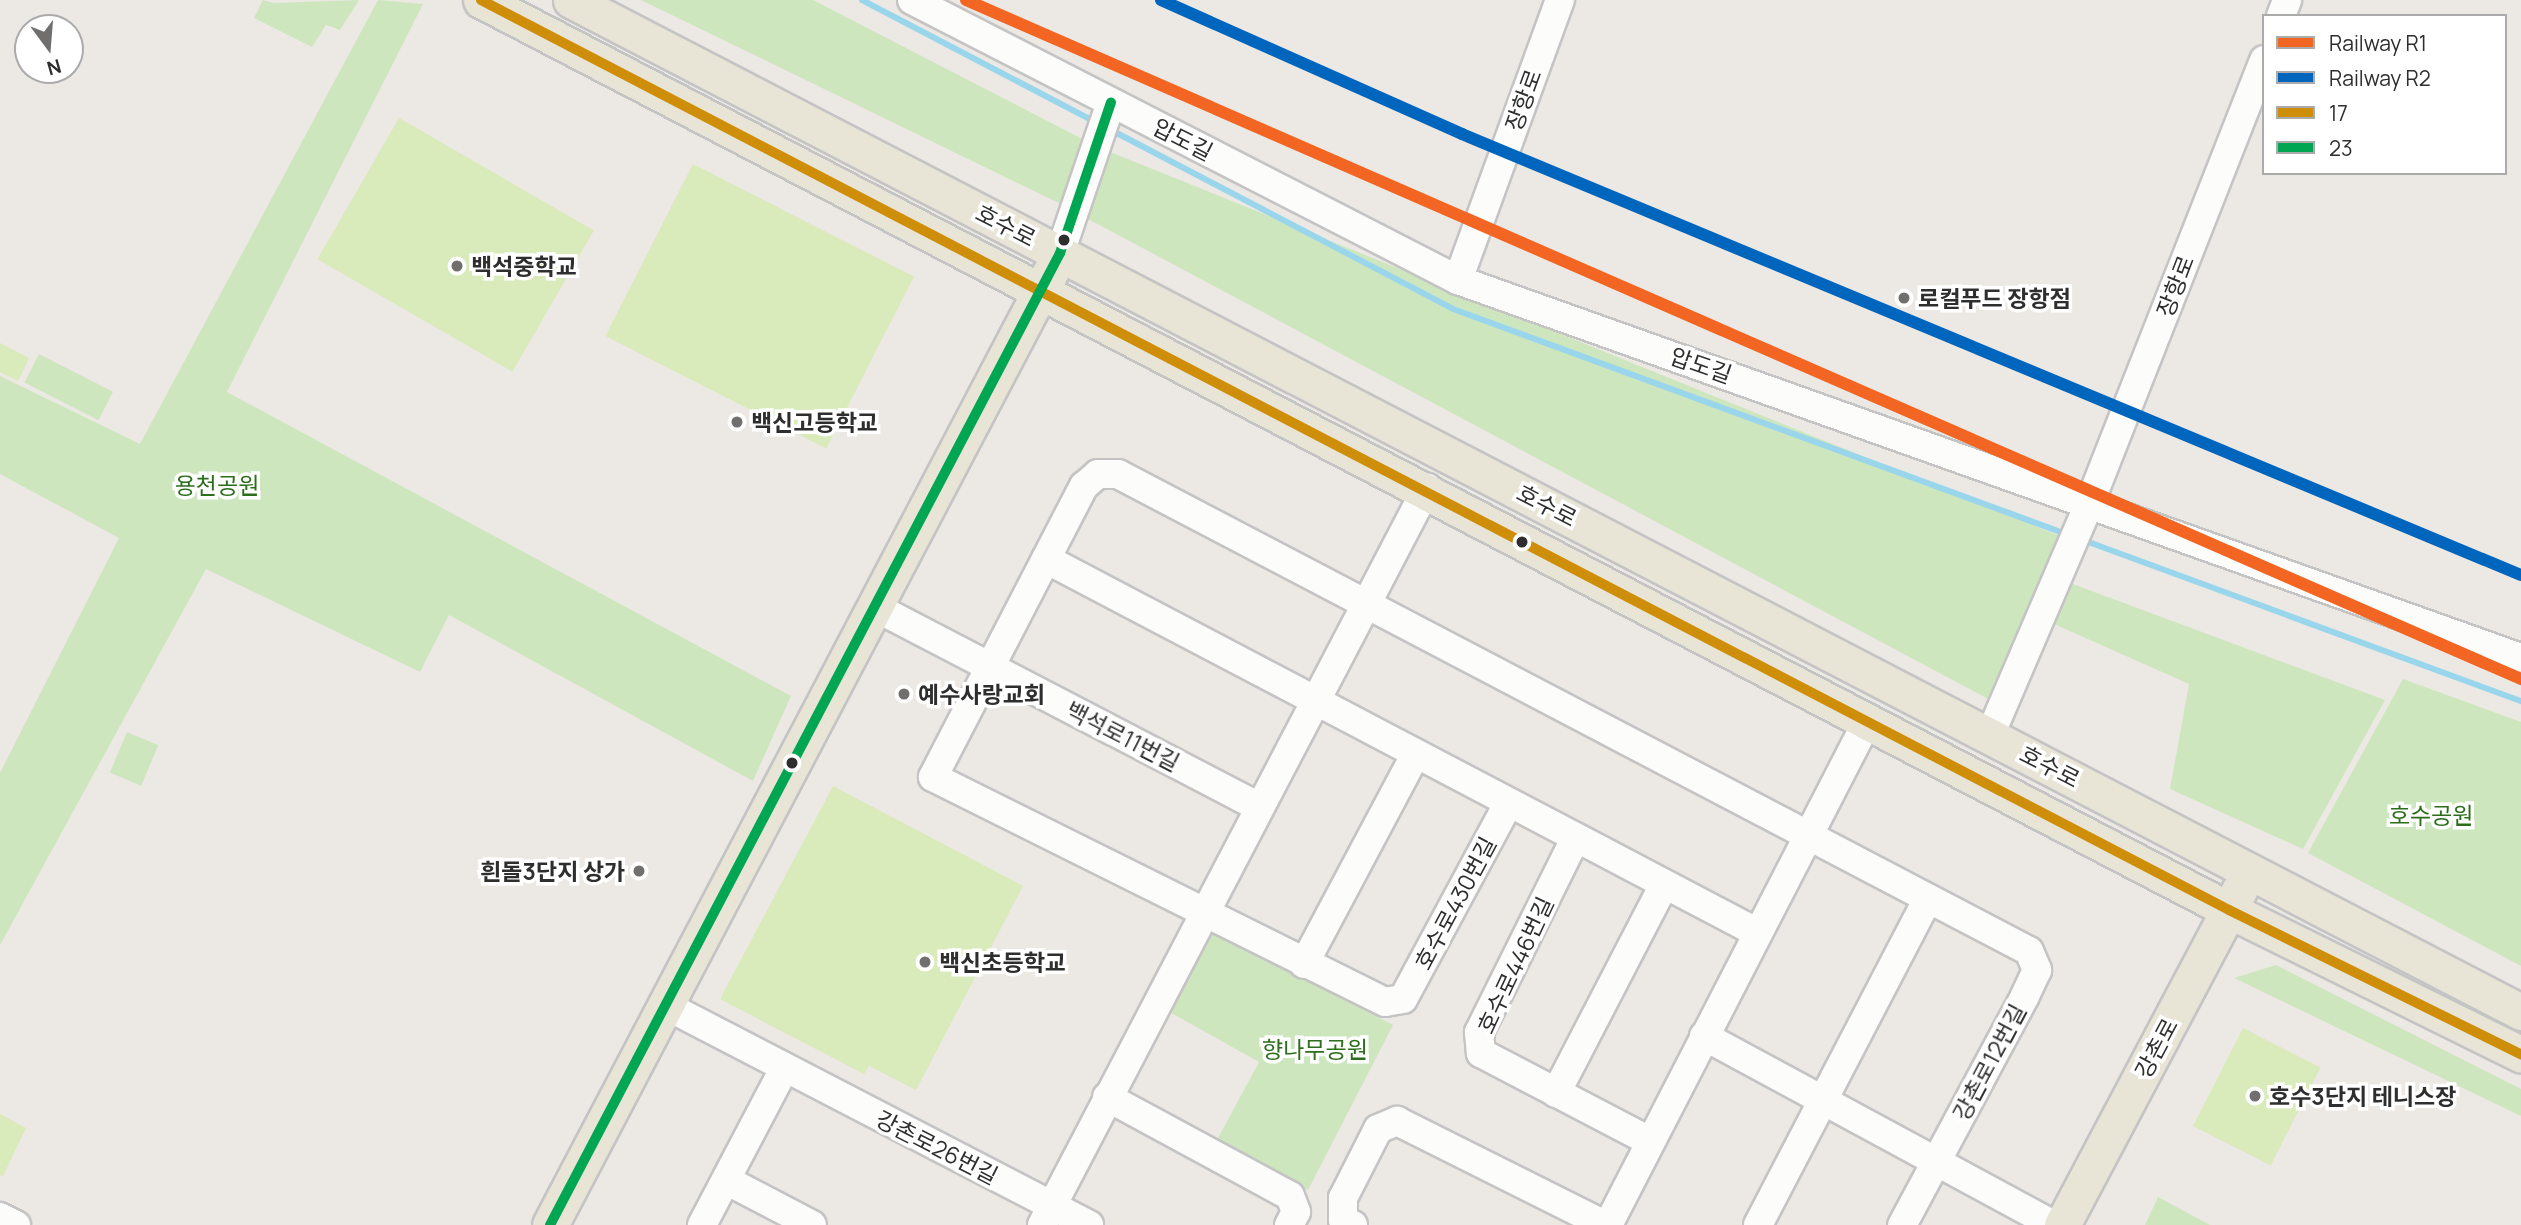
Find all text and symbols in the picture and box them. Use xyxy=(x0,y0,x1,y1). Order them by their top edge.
north arrow xyxy=(14,14,84,84)
legend xyxy=(2262,14,2507,175)
text: Railway R1 xyxy=(2329,29,2427,57)
text: N xyxy=(44,53,64,82)
text: Railway R2 xyxy=(2329,64,2431,92)
street label: 장항로 xyxy=(1499,65,1547,135)
text: 17 xyxy=(2329,99,2348,127)
street label: 압도길 xyxy=(1148,112,1218,166)
text: 23 xyxy=(2329,134,2353,162)
street label: 호수로 xyxy=(971,198,1041,252)
unlabelled marker xyxy=(1057,233,1071,247)
street label: 장항로 xyxy=(2151,251,2199,321)
place label: 백석중학교 xyxy=(471,252,577,280)
marker: 백석중학교 xyxy=(449,258,465,274)
place label: 로컬푸드 장항점 xyxy=(1918,284,2071,312)
marker: 로컬푸드 장항점 xyxy=(1896,290,1912,306)
street label: 압도길 xyxy=(1666,342,1736,388)
place label: 백신고등학교 xyxy=(751,408,878,436)
marker: 백신고등학교 xyxy=(729,414,745,430)
park label: 용천공원 xyxy=(175,471,259,499)
street label: 호수로 xyxy=(1512,478,1582,532)
unlabelled marker xyxy=(1515,535,1529,549)
place label: 예수사랑교회 xyxy=(918,680,1045,708)
marker: 예수사랑교회 xyxy=(896,686,912,702)
street label: 백석로11번길 xyxy=(1062,696,1184,776)
street label: 호수로 xyxy=(2015,739,2085,793)
unlabelled marker xyxy=(785,756,799,770)
park label: 호수공원 xyxy=(2389,801,2473,829)
street label: 호수로430번길 xyxy=(1409,832,1501,974)
place label: 흰돌3단지 상가 xyxy=(480,857,625,885)
marker: 흰돌3단지 상가 xyxy=(631,863,647,879)
street label: 호수로446번길 xyxy=(1471,892,1559,1038)
place label: 백신초등학교 xyxy=(939,948,1066,976)
marker: 백신초등학교 xyxy=(917,954,933,970)
street label: 강촌로12번길 xyxy=(1947,999,2031,1125)
street label: 강촌로 xyxy=(2129,1013,2183,1083)
park label: 향나무공원 xyxy=(1262,1035,1368,1063)
place label: 호수3단지 테니스장 xyxy=(2269,1082,2456,1110)
marker: 호수3단지 테니스장 xyxy=(2247,1088,2263,1104)
street label: 강촌로26번길 xyxy=(871,1104,1003,1190)

